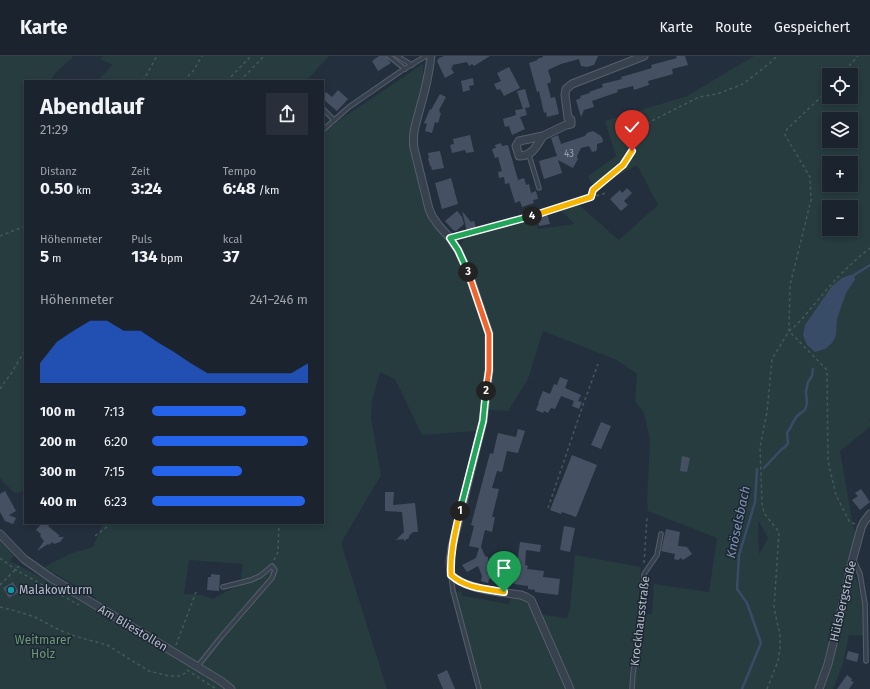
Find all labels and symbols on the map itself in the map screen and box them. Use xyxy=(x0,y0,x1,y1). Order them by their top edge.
pin xyxy=(615,110,649,151)
house number: 43 xyxy=(564,148,574,160)
pin: 4 xyxy=(522,206,542,226)
pin: 3 xyxy=(458,262,478,282)
pin: 2 xyxy=(476,381,496,401)
water label: Knöselsbach xyxy=(723,484,753,560)
pin: 1 xyxy=(450,501,470,521)
pin xyxy=(487,551,521,592)
street label: Hülsbergstraße xyxy=(827,559,859,643)
street label: Krockhausstraße xyxy=(628,575,652,667)
place label: Malakowturm xyxy=(19,583,93,597)
marker: Malakowturm xyxy=(6,585,16,595)
street label: Am Bliestollen xyxy=(96,602,170,654)
park label: Weitmarer Holz xyxy=(15,633,72,661)

